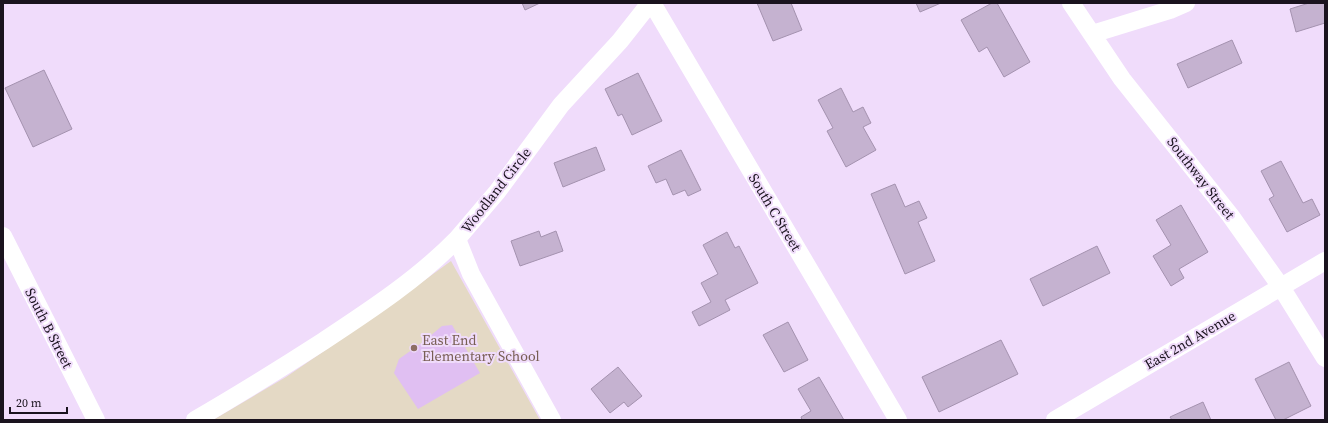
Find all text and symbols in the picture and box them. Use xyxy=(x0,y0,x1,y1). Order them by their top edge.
street label: Southway Street xyxy=(1162,133,1240,224)
street label: Woodland Circle xyxy=(456,143,536,237)
street label: South C Street xyxy=(744,169,806,255)
street label: South B Street xyxy=(20,285,78,372)
street label: East 2nd Avenue xyxy=(1141,306,1239,374)
place label: East End Elementary School xyxy=(422,330,540,366)
marker: East End Elementary School xyxy=(409,343,419,353)
scale bar xyxy=(10,389,67,415)
text: 20 m xyxy=(16,395,42,411)

